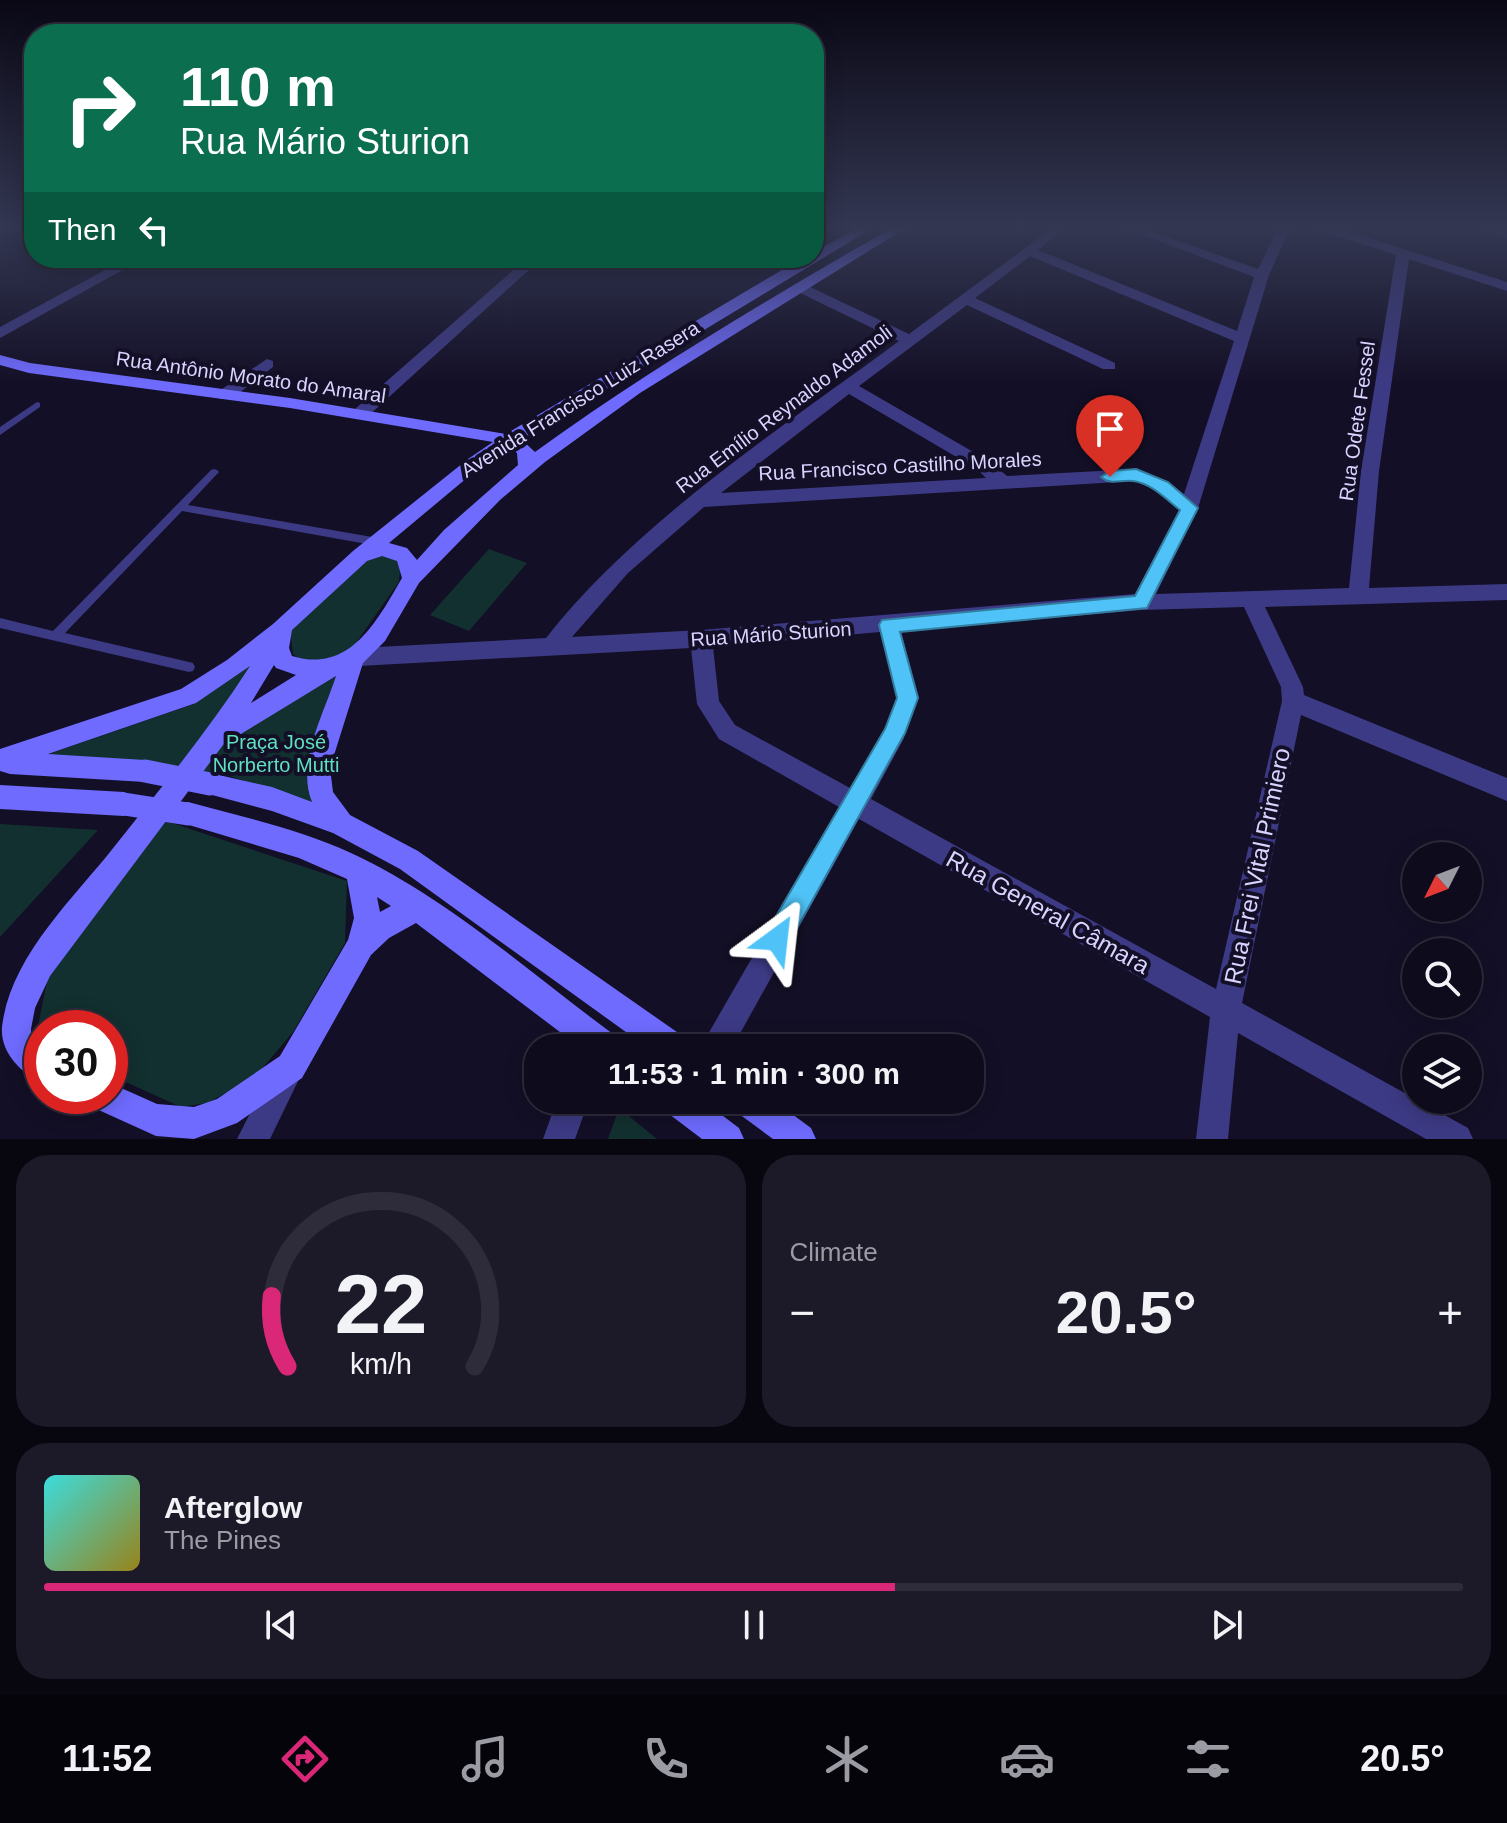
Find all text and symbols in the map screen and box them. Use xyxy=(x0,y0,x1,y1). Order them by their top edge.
text: 110 m xyxy=(180,55,336,118)
icon: right xyxy=(48,56,152,160)
text: Rua Mário Sturion xyxy=(180,121,470,162)
icon: left xyxy=(132,208,176,252)
text: Then xyxy=(48,213,116,246)
street label: Avenida Francisco Luiz Rasera xyxy=(457,316,704,482)
street label: Rua Emílio Reynaldo Adamoli xyxy=(672,321,896,497)
street label: Rua Odete Fessel xyxy=(1335,340,1379,502)
street label: Rua Antônio Morato do Amaral xyxy=(115,347,387,407)
pin xyxy=(1076,395,1144,477)
icon: arrive xyxy=(1088,407,1132,451)
street label: Rua Francisco Castilho Morales xyxy=(758,448,1042,484)
street label: Rua Mário Sturion xyxy=(690,617,852,651)
park label: Praça José Norberto Mutti xyxy=(213,731,339,776)
street label: Rua Frei Vital Primiero xyxy=(1219,745,1295,987)
north arrow xyxy=(1402,842,1482,922)
map controls xyxy=(1402,842,1482,1114)
street label: Rua General Câmara xyxy=(942,845,1155,979)
position arrow xyxy=(735,897,819,981)
button: search xyxy=(1402,938,1482,1018)
speed limit sign: 30 xyxy=(24,1010,128,1114)
button: layers xyxy=(1402,1034,1482,1114)
text: 11:53 · 1 min · 300 m xyxy=(608,1057,900,1090)
text: Climate xyxy=(790,1237,878,1267)
text: 22 xyxy=(334,1258,427,1351)
text: 20.5° xyxy=(1056,1279,1197,1346)
text: − xyxy=(790,1288,815,1337)
text: + xyxy=(1437,1288,1463,1337)
text: km/h xyxy=(350,1348,412,1380)
text: Afterglow xyxy=(164,1491,302,1524)
text: The Pines xyxy=(164,1525,281,1555)
icon: previous xyxy=(259,1603,303,1647)
icon: pause xyxy=(732,1603,776,1647)
icon: next xyxy=(1205,1603,1249,1647)
icon: directions xyxy=(277,1731,333,1787)
icon: music xyxy=(457,1731,513,1787)
icon: phone xyxy=(638,1731,694,1787)
icon: climate xyxy=(819,1731,875,1787)
icon: car xyxy=(999,1731,1055,1787)
icon: filters xyxy=(1180,1731,1236,1787)
text: 11:52 xyxy=(62,1738,152,1779)
text: 20.5° xyxy=(1360,1738,1445,1779)

